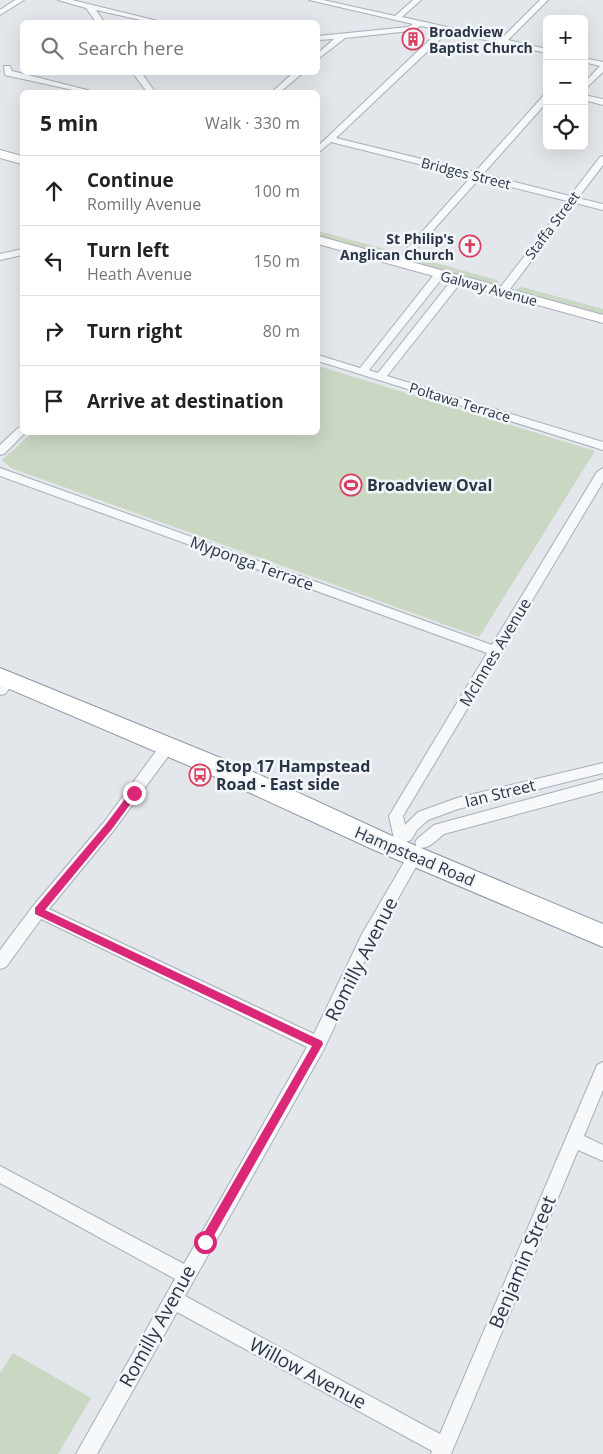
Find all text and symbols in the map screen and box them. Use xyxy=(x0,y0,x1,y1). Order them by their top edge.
map controls xyxy=(543,15,588,150)
button: + xyxy=(543,15,588,60)
search box xyxy=(20,20,320,75)
place label: Broadview Baptist Church xyxy=(429,22,533,57)
building icon: Broadview Baptist Church xyxy=(401,27,425,51)
icon: search xyxy=(38,34,66,62)
text: Search here xyxy=(78,35,184,61)
button: − xyxy=(543,60,588,105)
button: locate xyxy=(543,105,588,150)
text: 5 min xyxy=(40,109,98,137)
text: Walk · 330 m xyxy=(205,112,300,134)
street label: Bridges Street xyxy=(419,153,513,193)
text: Continue xyxy=(87,167,174,193)
icon: ahead xyxy=(40,177,68,205)
text: 100 m xyxy=(254,180,300,202)
street label: Staffa Street xyxy=(520,187,584,263)
text: Romilly Avenue xyxy=(87,193,201,215)
place label: St Philip's Anglican Church xyxy=(340,229,454,264)
church icon: St Philip's Anglican Church xyxy=(458,234,482,258)
text: Turn left xyxy=(87,237,169,263)
icon: left xyxy=(40,247,68,275)
text: 150 m xyxy=(254,250,300,272)
text: Heath Avenue xyxy=(87,263,192,285)
street label: Galway Avenue xyxy=(438,266,540,310)
icon: right xyxy=(40,317,68,345)
text: Turn right xyxy=(87,318,182,344)
text: 80 m xyxy=(263,320,300,342)
street label: Poltawa Terrace xyxy=(407,378,513,426)
icon: arrive xyxy=(40,387,68,415)
text: Arrive at destination xyxy=(87,388,284,414)
sports icon: Broadview Oval xyxy=(339,473,363,497)
place label: Broadview Oval xyxy=(367,474,492,496)
street label: Myponga Terrace xyxy=(187,530,317,596)
street label: McInnes Avenue xyxy=(454,594,536,710)
place label: Stop 17 Hampstead Road - East side xyxy=(216,755,370,795)
bus stop icon: Stop 17 Hampstead Road - East side xyxy=(188,763,212,787)
street label: Ian Street xyxy=(462,774,538,812)
route end xyxy=(123,782,146,805)
street label: Hampstead Road xyxy=(352,821,478,891)
street label: Romilly Avenue xyxy=(319,893,403,1025)
street label: Benjamin Street xyxy=(482,1191,562,1332)
route start xyxy=(194,1231,217,1254)
street label: Romilly Avenue xyxy=(113,1260,201,1392)
street label: Willow Avenue xyxy=(245,1331,371,1415)

